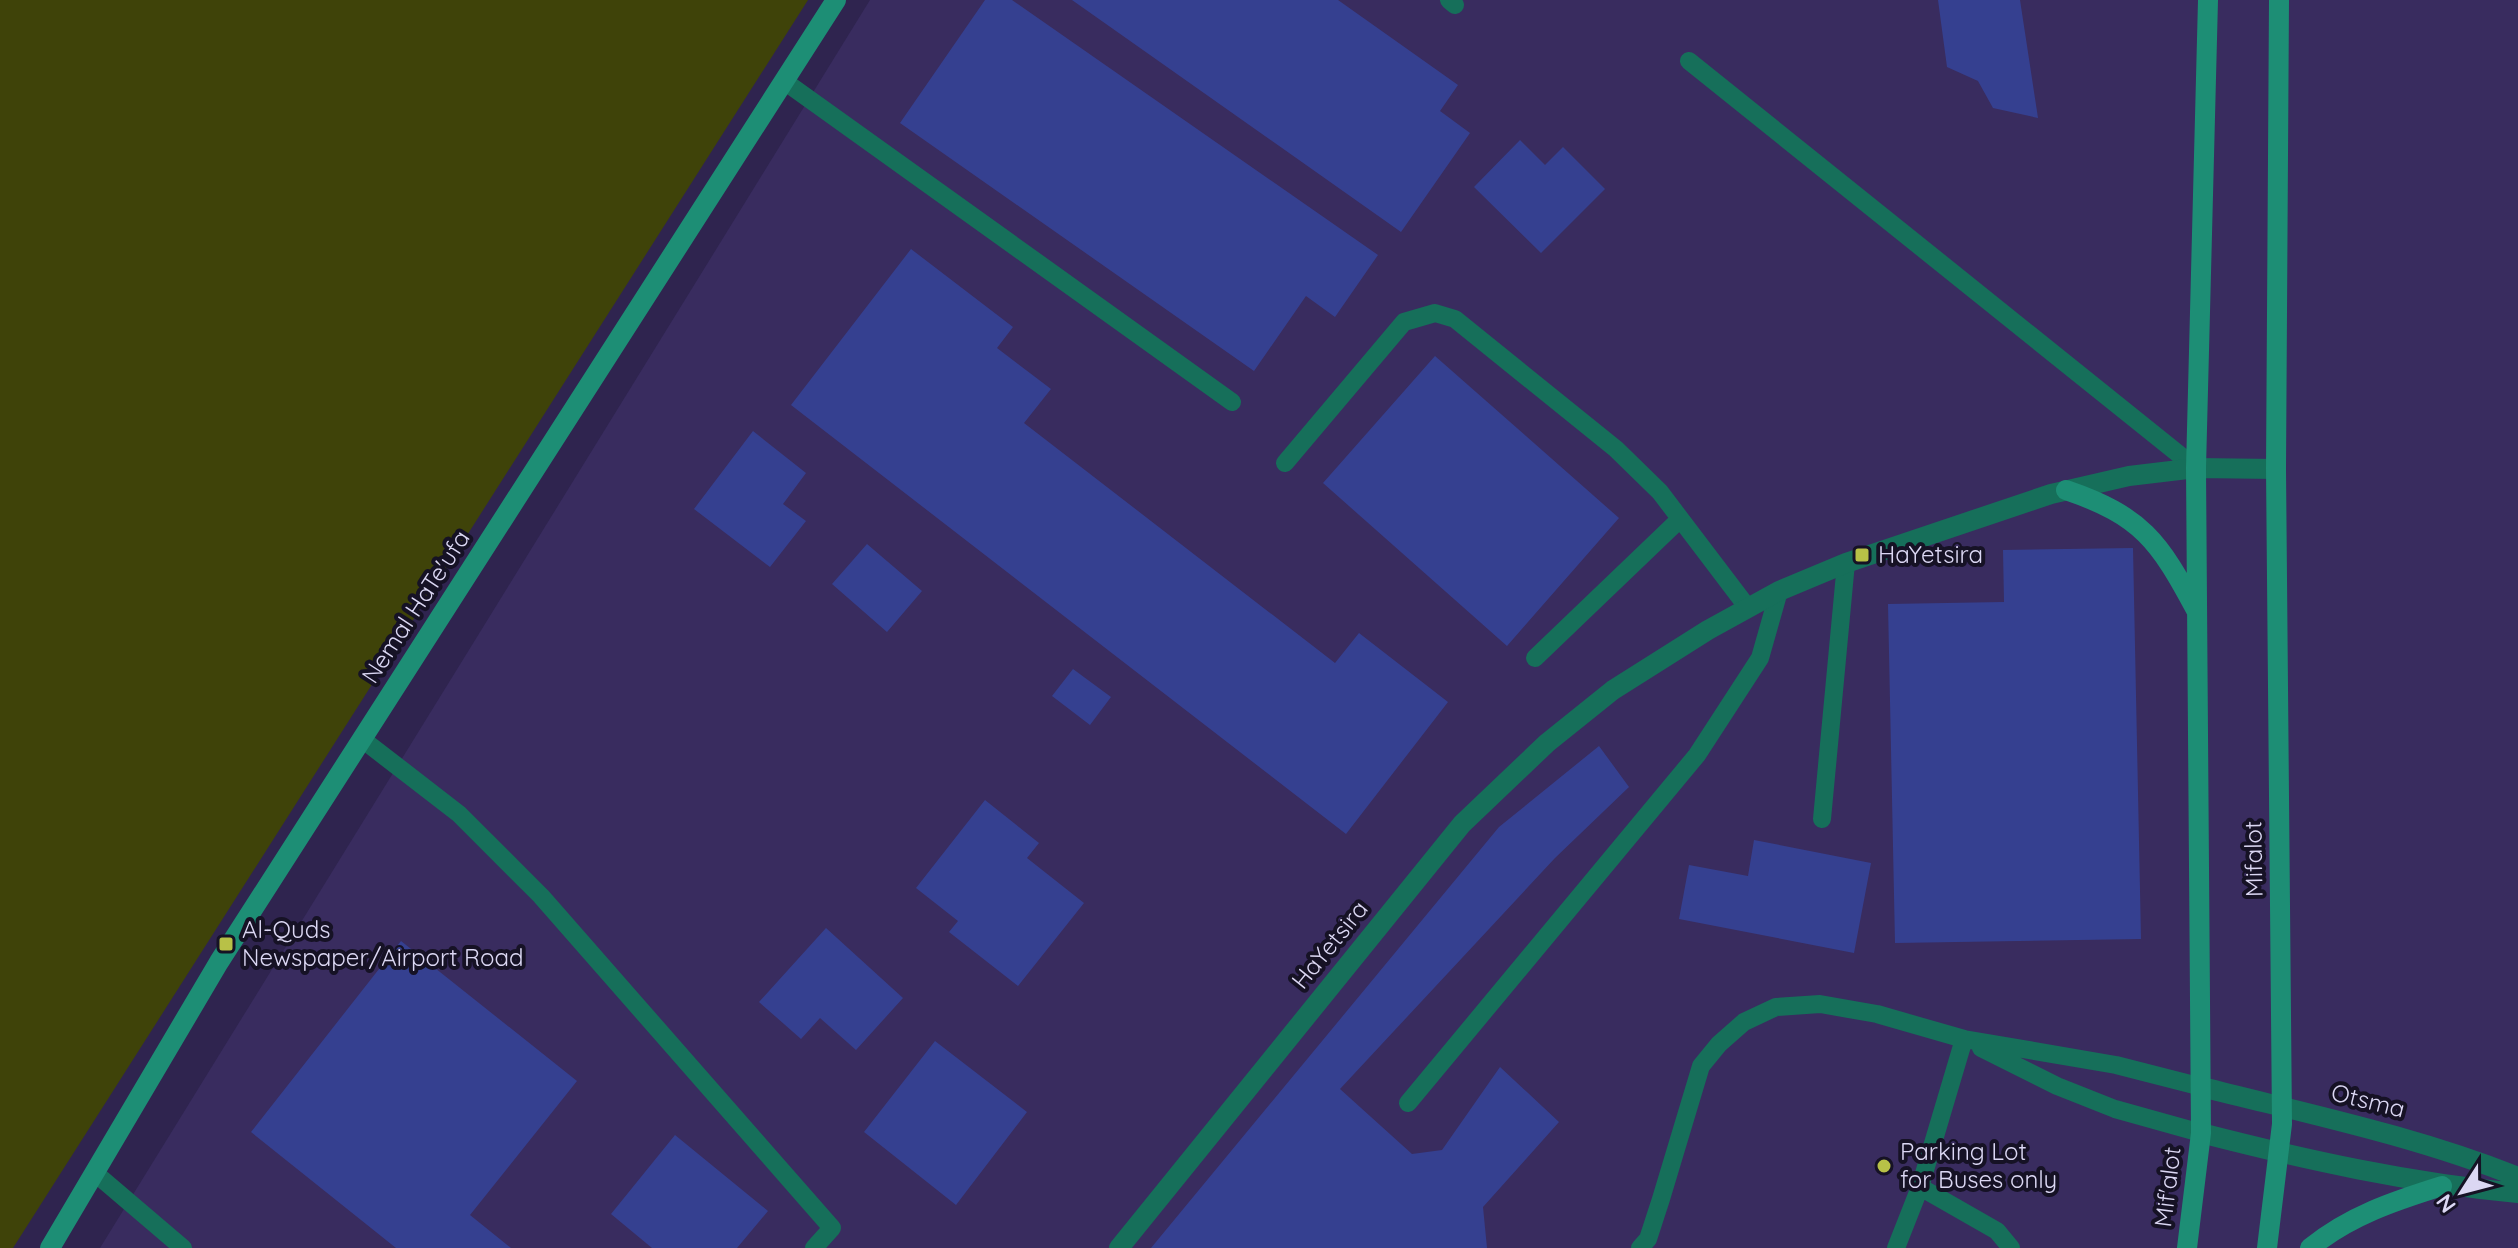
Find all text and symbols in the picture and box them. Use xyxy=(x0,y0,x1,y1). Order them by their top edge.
street label: Nemal HaTe'ufa xyxy=(355,524,476,689)
place label: HaYetsira xyxy=(1878,539,1983,569)
marker: HaYetsira xyxy=(1853,546,1871,564)
street label: Mifalot xyxy=(2237,821,2269,897)
street label: HaYetsira xyxy=(1285,894,1374,995)
place label: Al-Quds Newspaper/Airport Road xyxy=(242,914,524,972)
marker: Al-Quds Newspaper/Airport Road xyxy=(217,935,235,953)
street label: Otsma xyxy=(2328,1076,2408,1124)
place label: Parking Lot for Buses only xyxy=(1900,1136,2057,1194)
street label: Mif'alot xyxy=(2147,1145,2187,1229)
north arrow xyxy=(2422,1152,2502,1232)
marker: Parking Lot for Buses only xyxy=(1875,1157,1893,1175)
text: N xyxy=(2430,1189,2462,1219)

